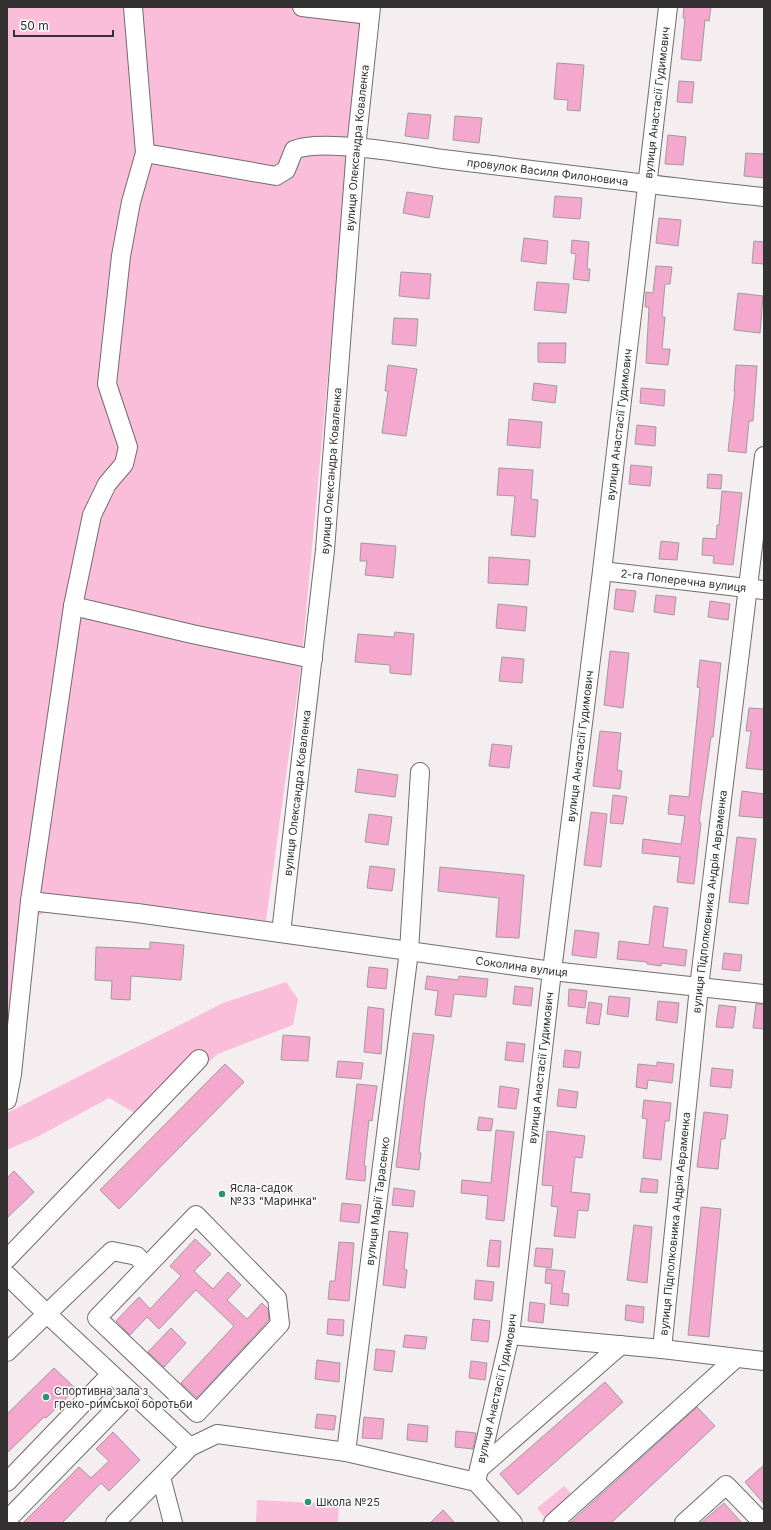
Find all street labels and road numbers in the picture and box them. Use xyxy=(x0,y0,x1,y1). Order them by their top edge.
street label: вулиця Анастасії Гудимович xyxy=(641,26,673,179)
street label: вулиця Олександра Коваленка xyxy=(343,64,372,231)
street label: провулок Василя Филоновича xyxy=(466,155,629,189)
street label: вулиця Анастасії Гудимович xyxy=(603,348,635,501)
street label: вулиця Олександра Коваленка xyxy=(318,387,345,555)
street label: 2-га Поперечна вулиця xyxy=(620,566,747,595)
street label: вулиця Анастасії Гудимович xyxy=(564,669,597,823)
street label: вулиця Олександра Коваленка xyxy=(281,709,314,877)
street label: вулиця Підполковника Андрія Авраменка xyxy=(689,789,730,1014)
street label: Соколина вулиця xyxy=(475,953,568,980)
street label: вулиця Анастасії Гудимович xyxy=(525,991,557,1144)
street label: вулиця Підполковника Андрія Авраменка xyxy=(656,1111,693,1336)
street label: вулиця Марії Тарасенко xyxy=(363,1136,393,1266)
street label: вулиця Анастасії Гудимович xyxy=(474,1313,519,1464)

